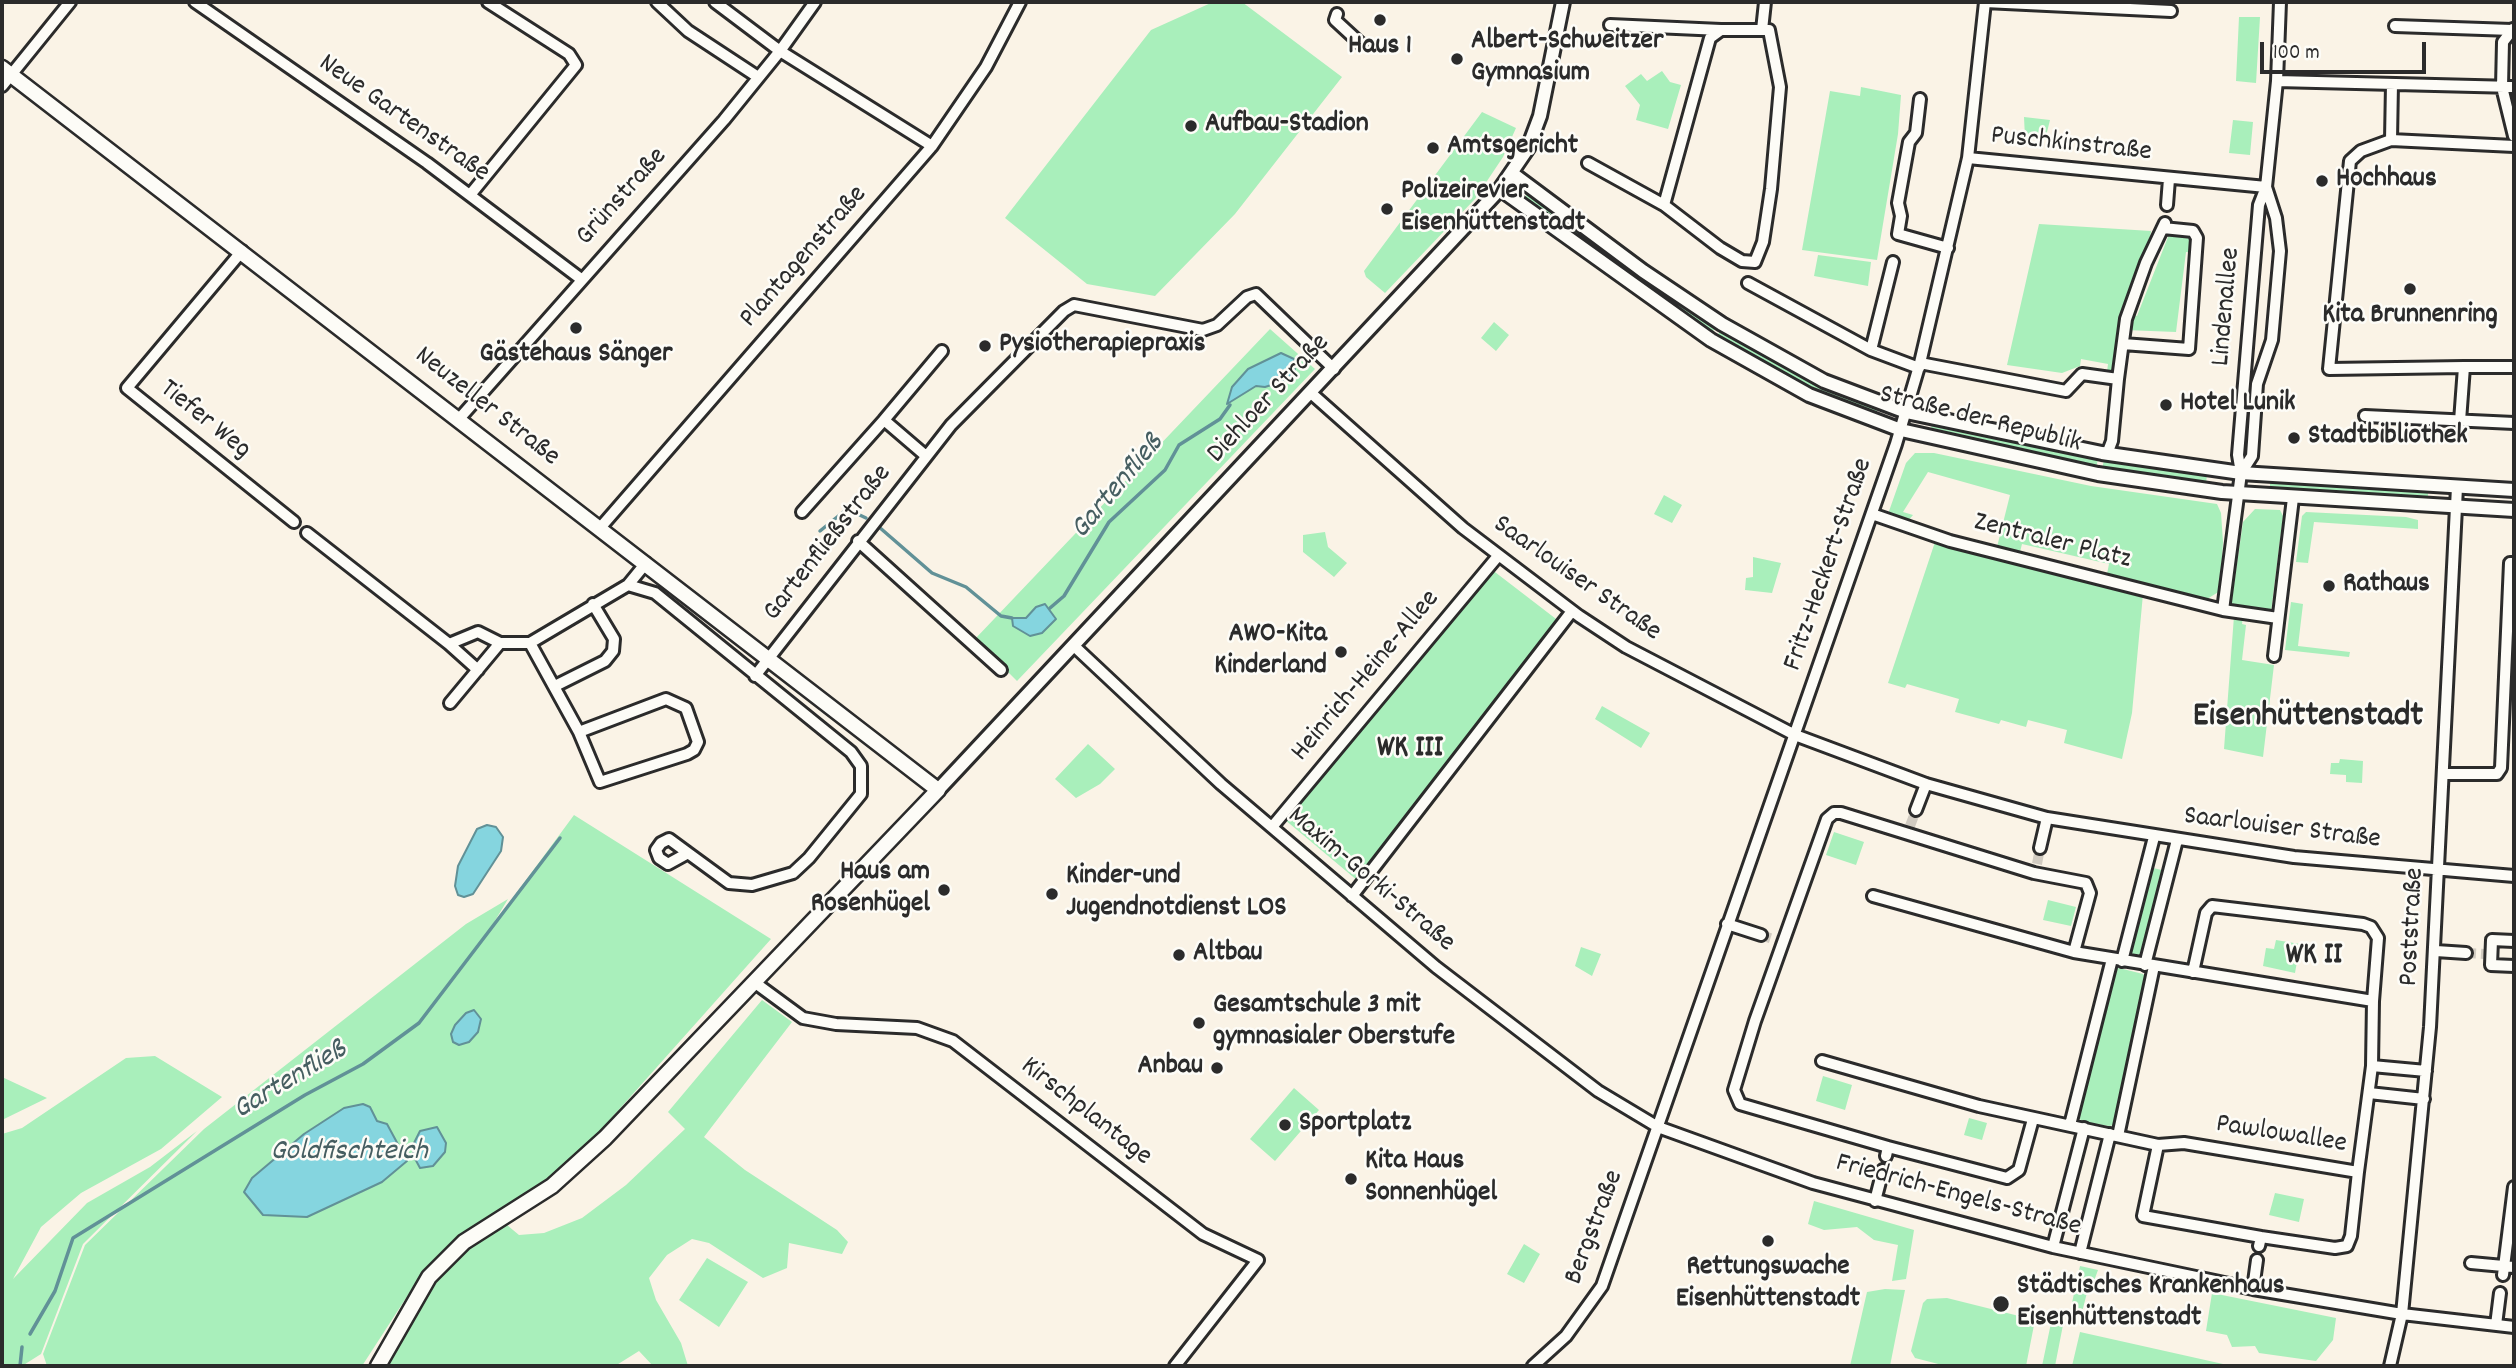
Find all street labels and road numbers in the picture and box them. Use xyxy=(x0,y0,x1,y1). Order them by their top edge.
street label: Neue Gartenstraße xyxy=(311,48,495,192)
street label: Puschkinstraße xyxy=(1989,121,2153,171)
street label: Grünstraße xyxy=(570,142,676,254)
street label: Plantagenstraße xyxy=(734,180,876,336)
street label: Lindenallee xyxy=(2206,246,2250,368)
street label: Diehloer Straße xyxy=(1202,328,1338,472)
street label: Neuzeller Straße xyxy=(407,341,565,475)
street label: Tiefer Weg xyxy=(151,374,257,468)
street label: Straße der Republik xyxy=(1876,380,2084,462)
street label: Fritz-Heckert-Straße xyxy=(1778,454,1882,676)
street label: Gartenfließstraße xyxy=(758,459,900,629)
street label: Zentraler Platz xyxy=(1970,507,2134,579)
street label: Saarlouiser Straße xyxy=(1485,509,1667,651)
street label: Heinrich-Heine-Allee xyxy=(1285,584,1449,770)
street label: Maxim-Gorki-Straße xyxy=(1279,801,1461,961)
street label: Saarlouiser Straße xyxy=(2182,801,2382,859)
street label: Poststraße xyxy=(2394,867,2434,987)
street label: Kirschplantage xyxy=(1012,1051,1158,1175)
street label: Pawlowallee xyxy=(2213,1109,2349,1163)
street label: Friedrich-Engels-Straße xyxy=(1832,1148,2084,1246)
street label: Bergstraße xyxy=(1559,1166,1633,1290)

